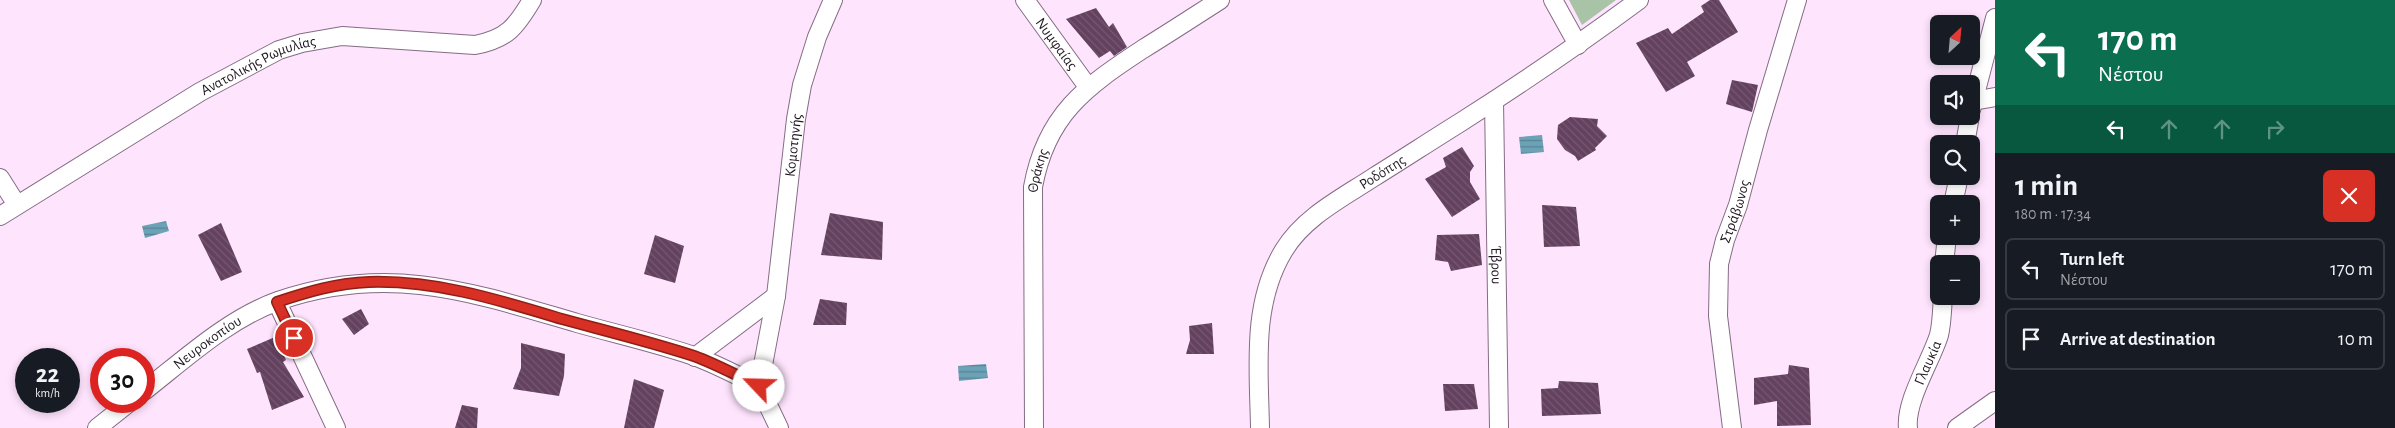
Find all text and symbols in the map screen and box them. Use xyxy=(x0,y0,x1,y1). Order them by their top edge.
street label: Νυμφαίας xyxy=(1033,15,1081,73)
north arrow xyxy=(1930,15,1980,65)
map controls xyxy=(1930,15,1980,305)
icon: left xyxy=(2015,20,2080,85)
text: 170 m xyxy=(2098,22,2178,57)
street label: Ανατολικής Ρωμυλίας xyxy=(198,33,317,98)
text: Νέστου xyxy=(2098,63,2164,85)
button: sound xyxy=(1930,75,1980,125)
street label: Κομοτηνής xyxy=(782,112,804,177)
icon: left xyxy=(2102,115,2130,143)
icon: ahead xyxy=(2155,115,2183,143)
icon: ahead xyxy=(2208,115,2236,143)
icon: right xyxy=(2261,115,2289,143)
button: search xyxy=(1930,135,1980,185)
street label: Θράκης xyxy=(1025,146,1051,193)
street label: Ροδόπης xyxy=(1357,152,1408,192)
button: close xyxy=(2323,170,2375,222)
text: 1 min xyxy=(2015,171,2078,201)
street label: Στράβωνος xyxy=(1717,178,1752,245)
button: + xyxy=(1930,195,1980,245)
text: 180 m · 17:34 xyxy=(2015,206,2091,222)
street label: Έβρου xyxy=(1489,245,1504,284)
text: Turn left xyxy=(2060,250,2124,269)
button: − xyxy=(1930,255,1980,305)
icon: left xyxy=(2017,255,2045,283)
text: 170 m xyxy=(2330,260,2373,279)
text: Νέστου xyxy=(2060,272,2108,288)
street label: Νευροκοπίου xyxy=(170,313,244,372)
pin xyxy=(273,317,315,359)
icon: arrive xyxy=(280,324,308,352)
icon: arrive xyxy=(2017,325,2045,353)
text: Arrive at destination xyxy=(2060,330,2216,349)
text: 10 m xyxy=(2338,330,2373,349)
street label: Γλαυκία xyxy=(1911,338,1944,387)
speed limit sign: 30 xyxy=(90,348,155,413)
position arrow xyxy=(732,359,784,411)
text: 22 xyxy=(36,362,59,387)
text: km/h xyxy=(35,387,60,399)

